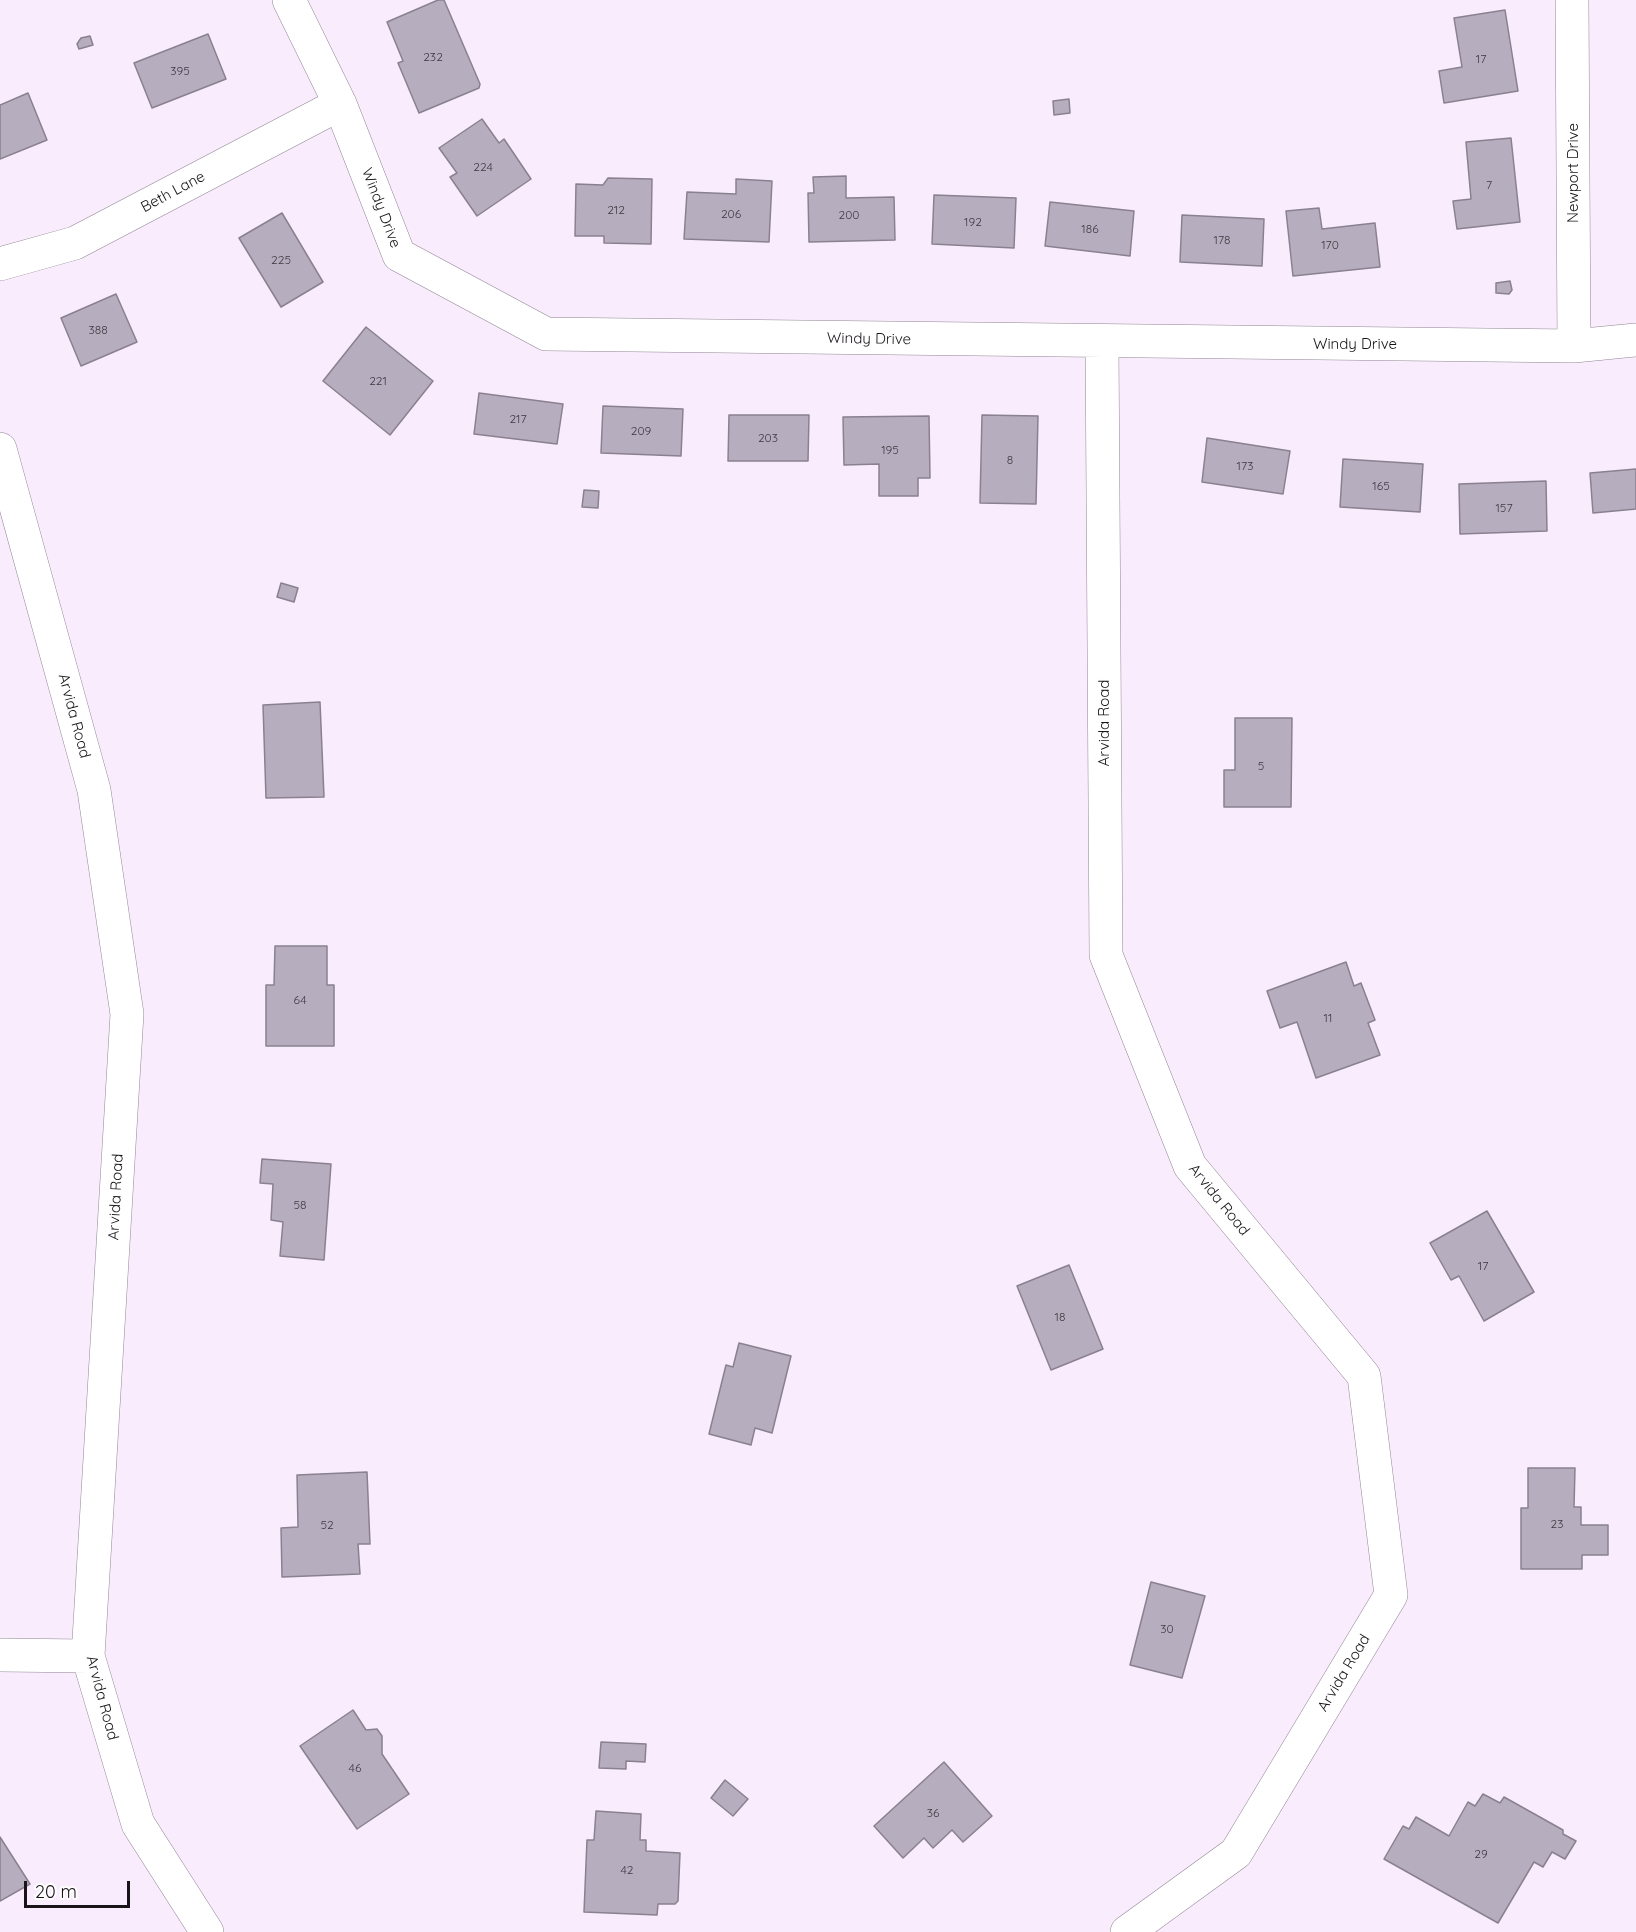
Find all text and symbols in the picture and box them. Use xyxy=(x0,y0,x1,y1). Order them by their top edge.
house number: 232 xyxy=(423,50,443,64)
house number: 17 xyxy=(1476,52,1486,66)
house number: 395 xyxy=(170,64,190,78)
street label: Newport Drive xyxy=(1564,123,1582,223)
house number: 224 xyxy=(473,160,493,174)
street label: Windy Drive xyxy=(358,165,404,251)
street label: Beth Lane xyxy=(138,168,208,216)
house number: 7 xyxy=(1486,178,1492,192)
house number: 212 xyxy=(607,203,625,217)
house number: 206 xyxy=(721,207,741,221)
house number: 200 xyxy=(839,208,859,222)
house number: 192 xyxy=(964,215,982,229)
house number: 186 xyxy=(1081,222,1099,236)
house number: 178 xyxy=(1213,233,1231,247)
house number: 170 xyxy=(1321,238,1339,252)
house number: 225 xyxy=(271,253,291,267)
house number: 388 xyxy=(88,323,108,337)
street label: Windy Drive xyxy=(827,329,911,349)
street label: Windy Drive xyxy=(1313,335,1397,353)
house number: 221 xyxy=(369,374,387,388)
house number: 217 xyxy=(509,412,527,426)
house number: 209 xyxy=(631,424,651,438)
house number: 203 xyxy=(758,431,778,445)
house number: 195 xyxy=(881,443,899,457)
house number: 8 xyxy=(1007,453,1013,467)
house number: 173 xyxy=(1237,459,1253,473)
house number: 165 xyxy=(1372,479,1390,493)
house number: 157 xyxy=(1495,501,1513,515)
street label: Arvida Road xyxy=(54,672,94,760)
street label: Arvida Road xyxy=(1095,680,1113,766)
house number: 5 xyxy=(1258,759,1264,773)
house number: 64 xyxy=(294,993,306,1007)
house number: 11 xyxy=(1324,1011,1332,1025)
street label: Arvida Road xyxy=(105,1153,127,1241)
street label: Arvida Road xyxy=(1185,1161,1253,1239)
house number: 58 xyxy=(293,1198,307,1212)
house number: 17 xyxy=(1478,1259,1488,1273)
house number: 18 xyxy=(1055,1310,1065,1324)
house number: 23 xyxy=(1551,1517,1563,1531)
house number: 52 xyxy=(320,1518,334,1532)
house number: 30 xyxy=(1160,1622,1174,1636)
street label: Arvida Road xyxy=(1314,1631,1374,1715)
street label: Arvida Road xyxy=(82,1654,122,1742)
house number: 46 xyxy=(349,1761,361,1775)
house number: 36 xyxy=(927,1806,939,1820)
house number: 29 xyxy=(1474,1847,1488,1861)
house number: 42 xyxy=(621,1863,633,1877)
scale bar xyxy=(27,1869,134,1907)
text: 20 m xyxy=(35,1880,77,1903)

